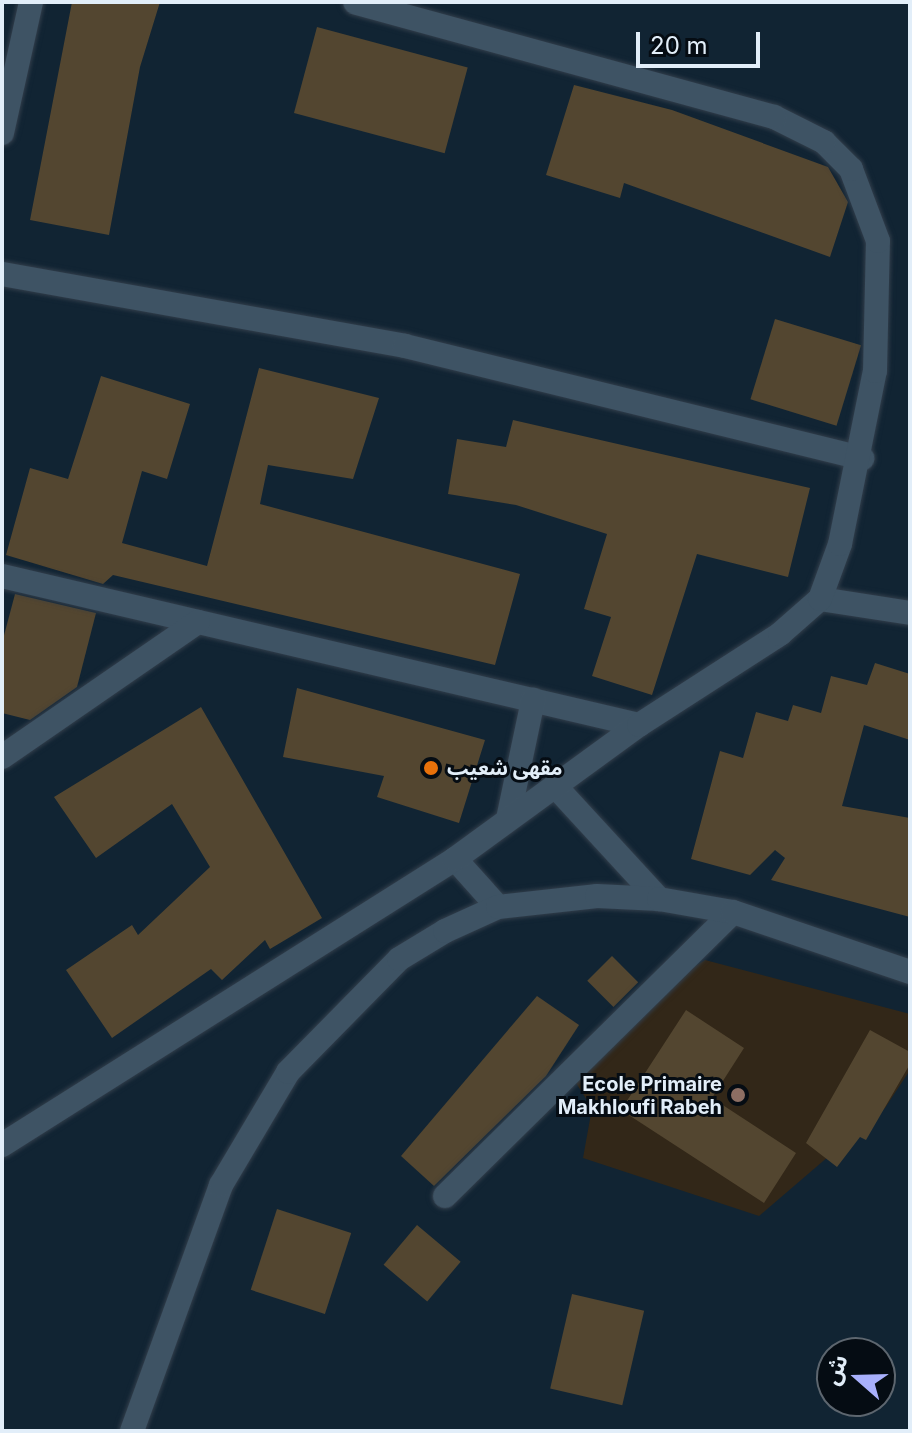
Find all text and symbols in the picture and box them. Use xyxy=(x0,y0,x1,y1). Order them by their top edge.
scale bar xyxy=(640,16,764,66)
text: 20 m xyxy=(650,31,708,60)
place label: مقهى شعيب xyxy=(447,756,562,780)
marker: مقهى شعيب xyxy=(422,759,440,777)
place label: Ecole Primaire Makhloufi Rabeh xyxy=(558,1072,722,1119)
marker: Ecole Primaire Makhloufi Rabeh xyxy=(729,1086,747,1104)
north arrow xyxy=(816,1337,896,1417)
text: ش xyxy=(818,1351,853,1388)

